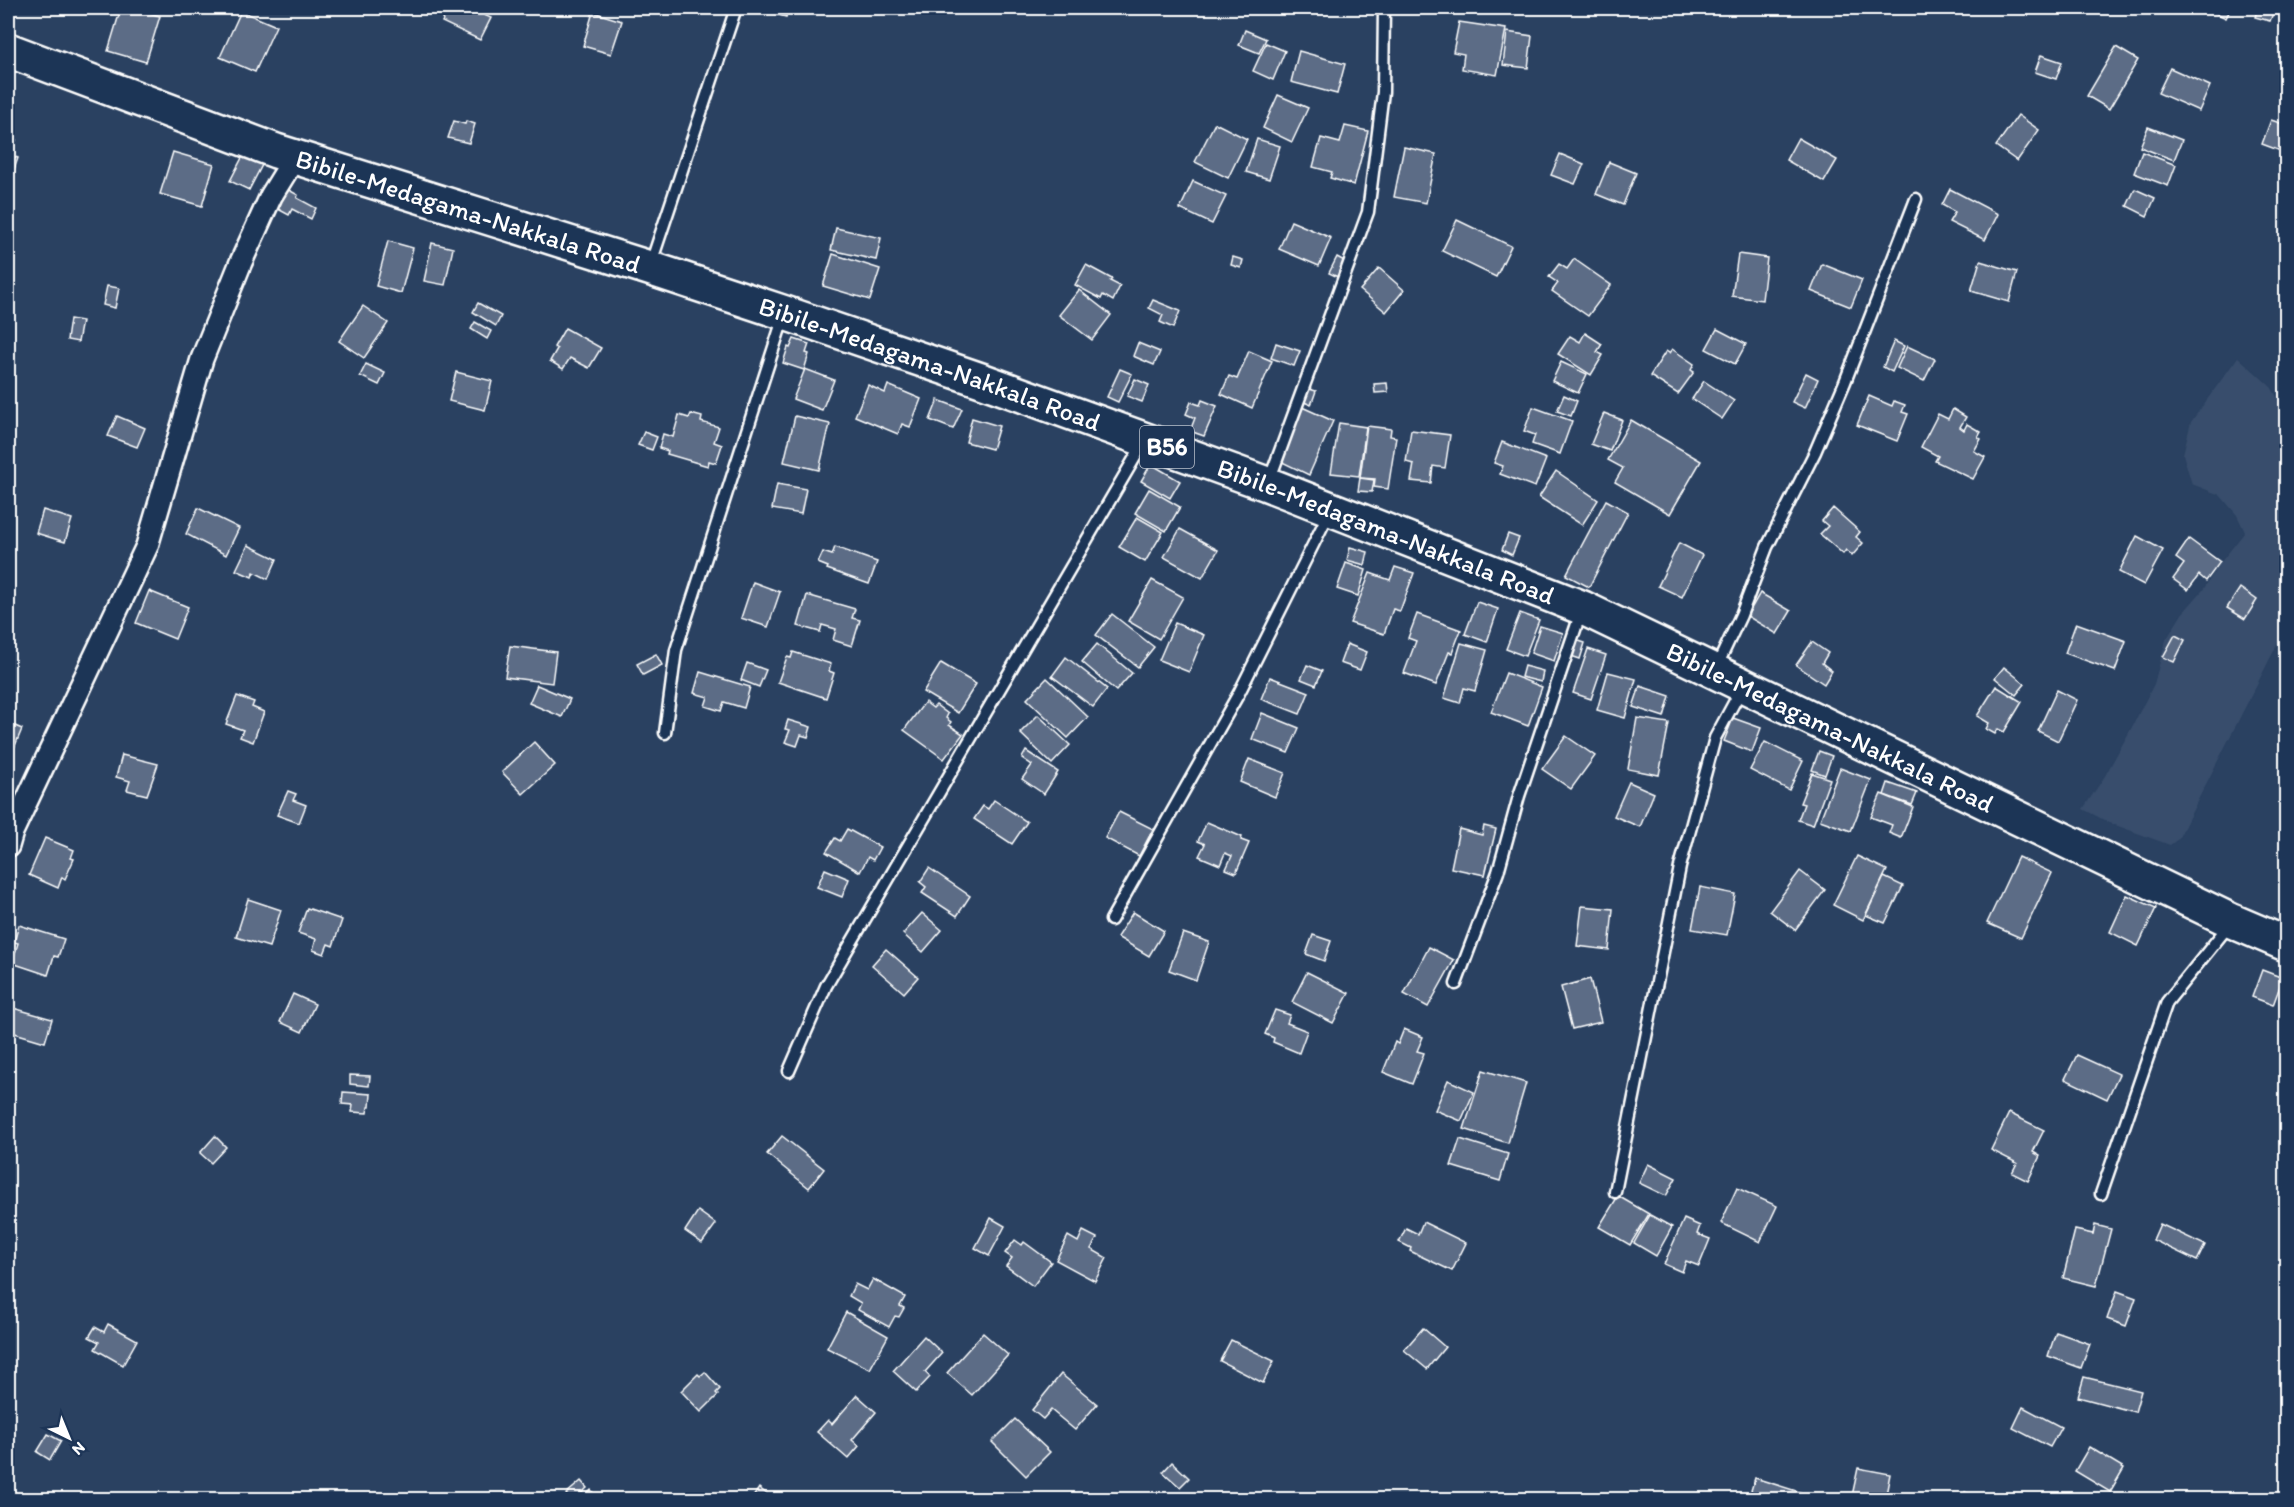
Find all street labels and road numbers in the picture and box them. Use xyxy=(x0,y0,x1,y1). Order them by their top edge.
street label: Bibile-Medagama-Nakkala Road xyxy=(292,142,645,280)
street label: Bibile-Medagama-Nakkala Road xyxy=(755,290,1105,438)
road number: B56 xyxy=(1140,426,1194,468)
street label: Bibile-Medagama-Nakkala Road xyxy=(1213,451,1559,611)
street label: Bibile-Medagama-Nakkala Road xyxy=(1661,635,1999,820)

